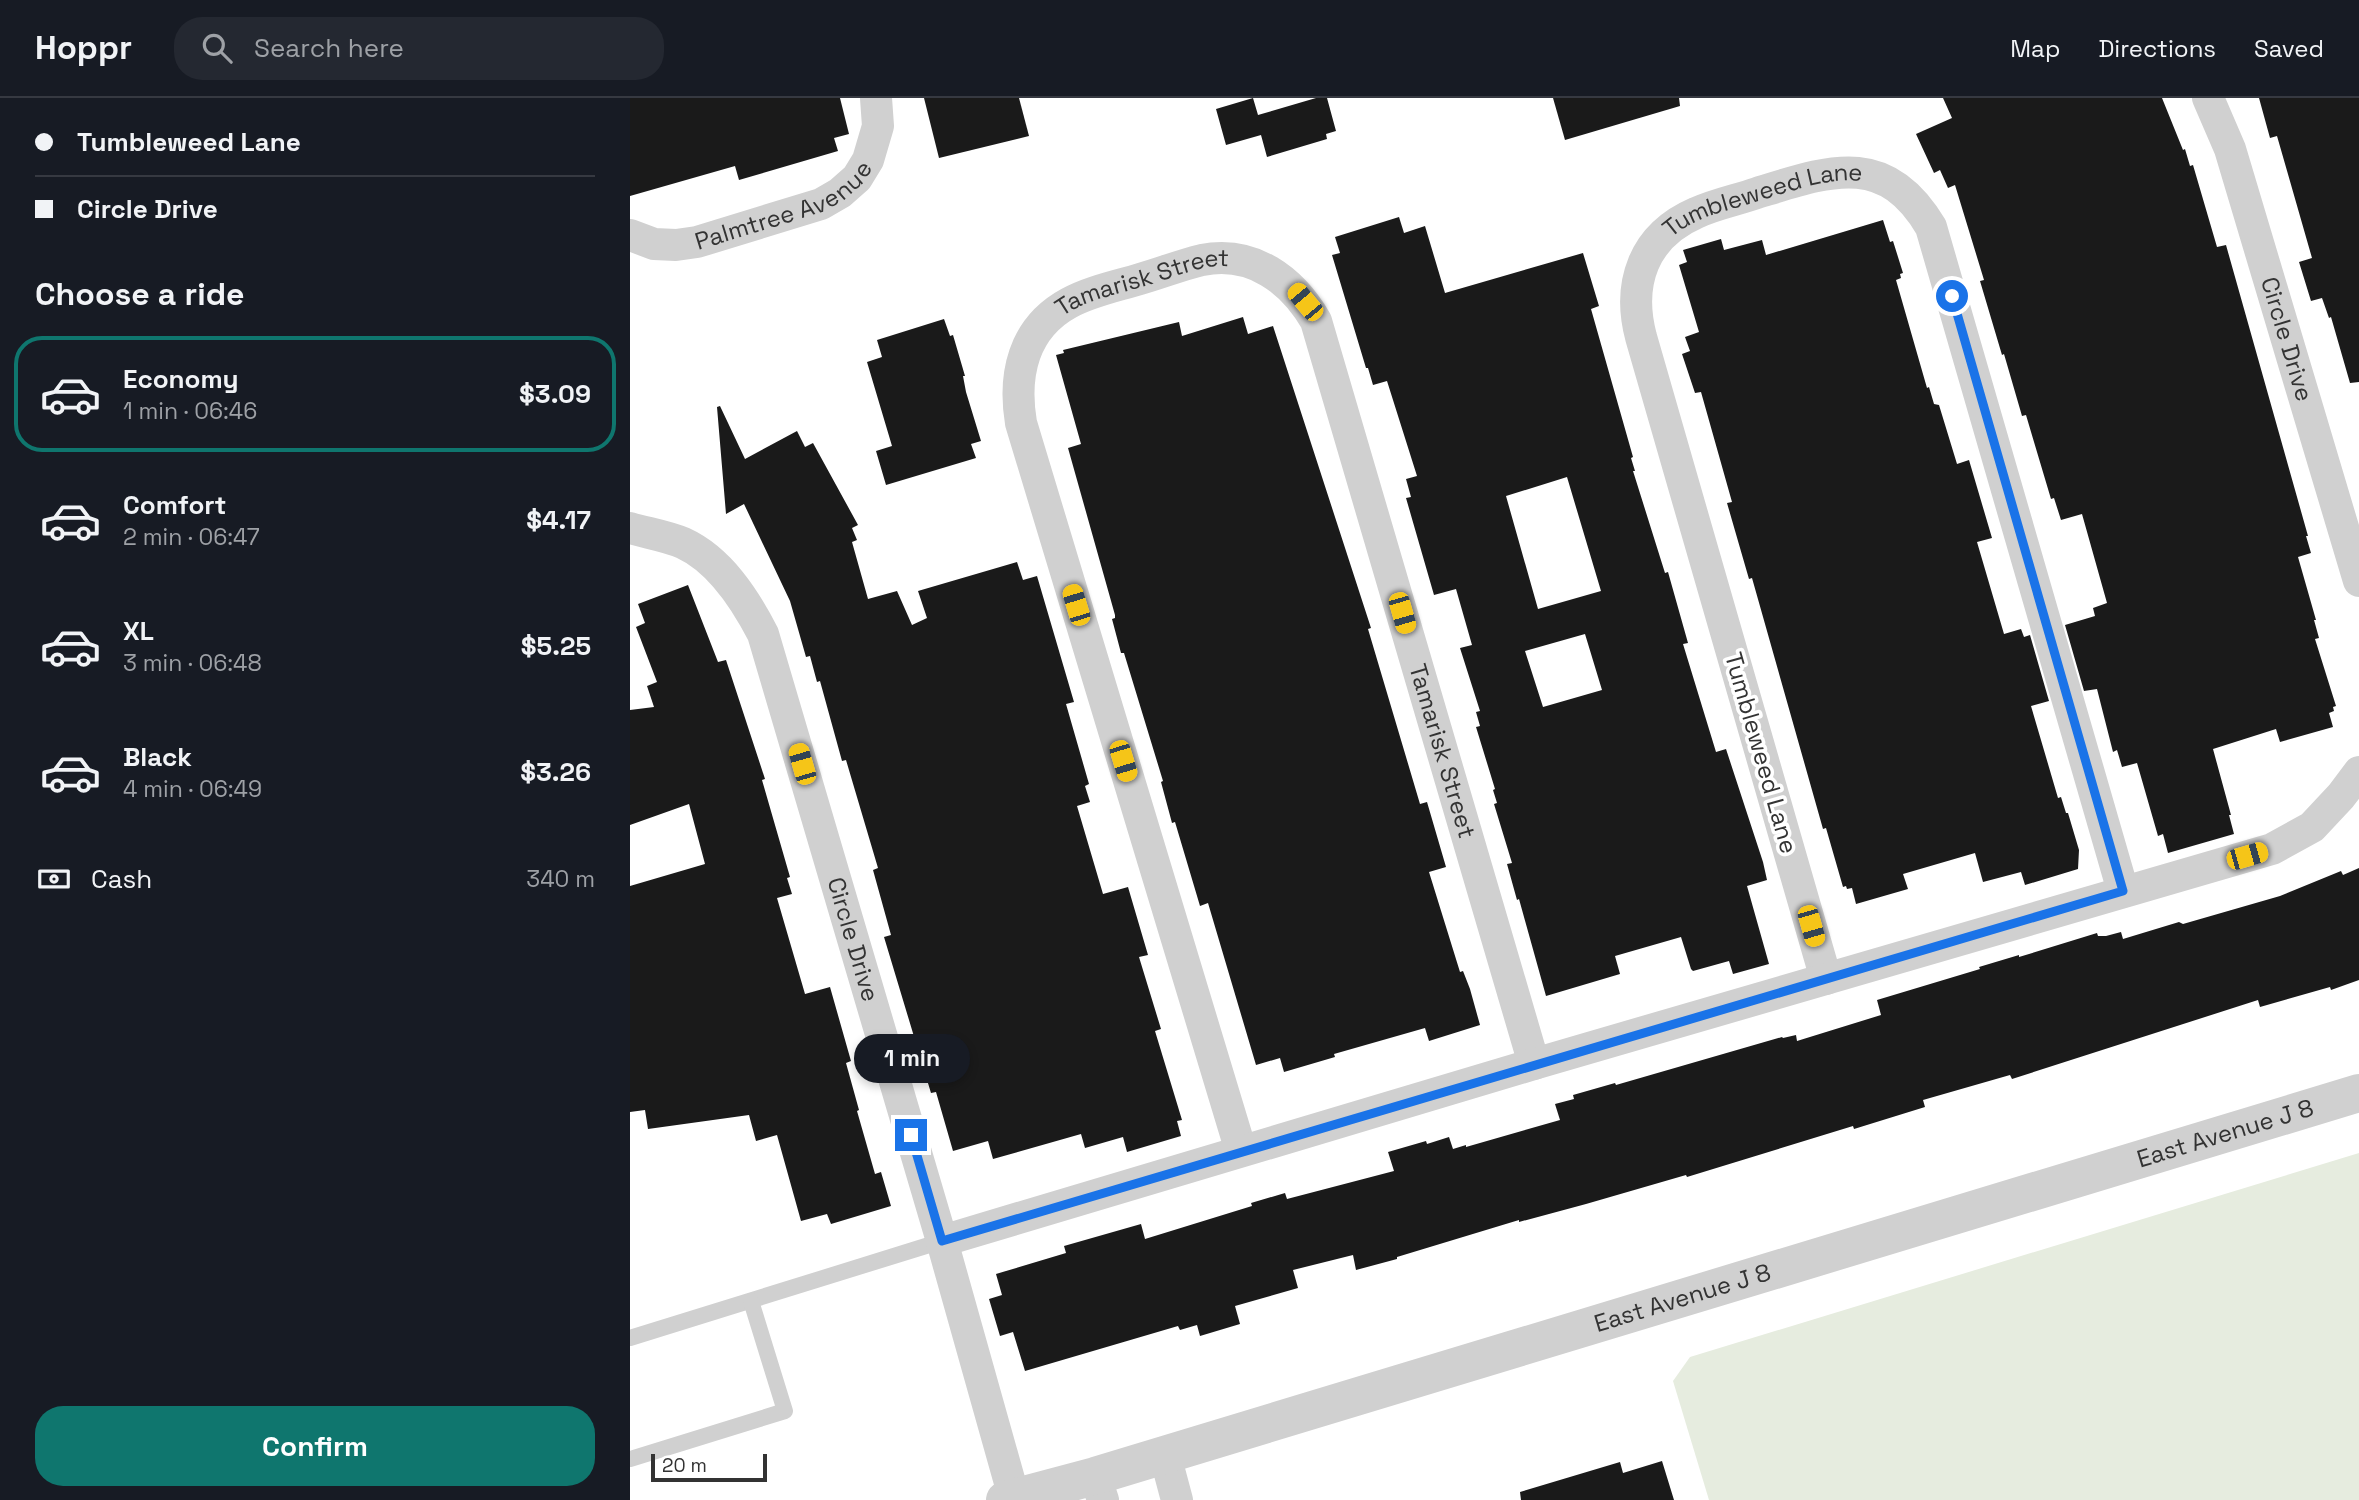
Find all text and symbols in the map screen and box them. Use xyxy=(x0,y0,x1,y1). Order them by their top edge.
search box xyxy=(174,17,664,80)
text: Hoppr xyxy=(35,27,132,69)
icon: search xyxy=(198,29,236,67)
text: Search here xyxy=(254,31,404,65)
text: Map xyxy=(2010,33,2060,64)
text: Directions xyxy=(2098,33,2216,64)
text: Saved xyxy=(2254,33,2324,64)
text: Tumbleweed Lane xyxy=(77,125,301,159)
street label: Palmtree Avenue xyxy=(691,155,879,257)
street label: Tumbleweed Lane xyxy=(1656,156,1863,244)
text: Circle Drive xyxy=(77,192,218,226)
street label: Tamarisk Street xyxy=(1049,242,1229,323)
street label: Circle Drive xyxy=(2254,273,2320,405)
text: Choose a ride xyxy=(35,274,245,314)
car xyxy=(1284,279,1327,325)
route start xyxy=(1936,280,1968,312)
text: Economy xyxy=(123,362,239,396)
icon: car xyxy=(39,363,102,426)
text: $3.09 xyxy=(519,377,591,411)
text: 1 min · 06:46 xyxy=(123,396,257,426)
text: Comfort xyxy=(123,488,226,522)
icon: car xyxy=(39,489,102,552)
text: $4.17 xyxy=(526,503,591,537)
text: 2 min · 06:47 xyxy=(123,522,260,552)
car xyxy=(1060,582,1093,628)
car xyxy=(1387,590,1418,636)
text: XL xyxy=(123,614,154,648)
icon: car xyxy=(39,615,102,678)
text: $5.25 xyxy=(521,629,591,663)
text: 3 min · 06:48 xyxy=(123,648,262,678)
street label: Tumbleweed Lane xyxy=(1718,649,1805,857)
street label: Tamarisk Street xyxy=(1402,660,1483,842)
car xyxy=(1107,738,1140,784)
text: Black xyxy=(123,740,192,774)
icon: car xyxy=(39,741,102,804)
car xyxy=(787,741,818,787)
text: $3.26 xyxy=(520,755,591,789)
text: 4 min · 06:49 xyxy=(123,774,262,804)
car xyxy=(2224,840,2271,872)
icon: cash xyxy=(35,860,73,898)
text: Cash xyxy=(91,862,152,896)
text: 340 m xyxy=(526,864,595,894)
street label: Circle Drive xyxy=(821,874,887,1005)
car xyxy=(1796,903,1827,949)
callout: 1 min xyxy=(853,1034,969,1082)
text: 1 min xyxy=(884,1043,940,1073)
street label: East Avenue J 8 xyxy=(2133,1092,2317,1174)
route end xyxy=(895,1119,927,1151)
street label: East Avenue J 8 xyxy=(1590,1256,1774,1339)
button: Confirm xyxy=(35,1406,595,1486)
scale bar xyxy=(651,1451,766,1483)
text: 20 m xyxy=(662,1453,707,1478)

